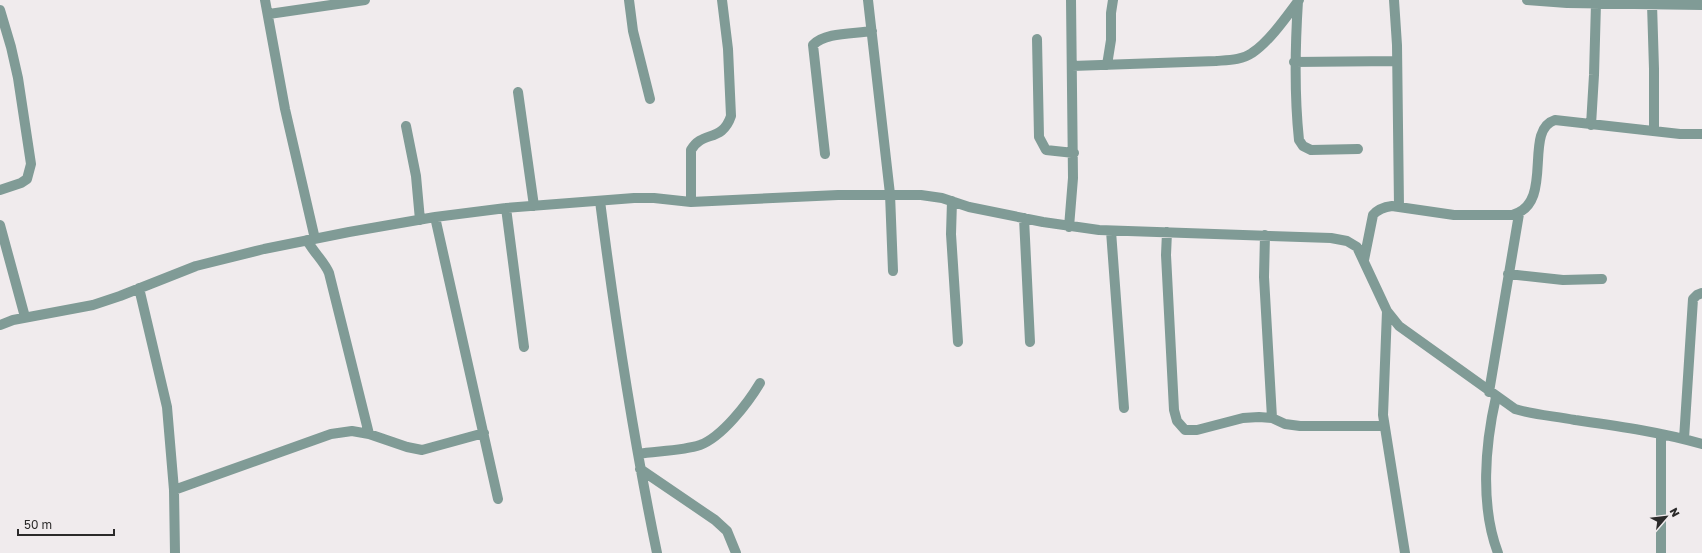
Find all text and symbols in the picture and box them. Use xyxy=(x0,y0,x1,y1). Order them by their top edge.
north arrow xyxy=(1646,497,1686,537)
text: N xyxy=(1668,505,1683,519)
scale bar xyxy=(18,511,114,537)
text: 50 m xyxy=(24,517,52,532)

